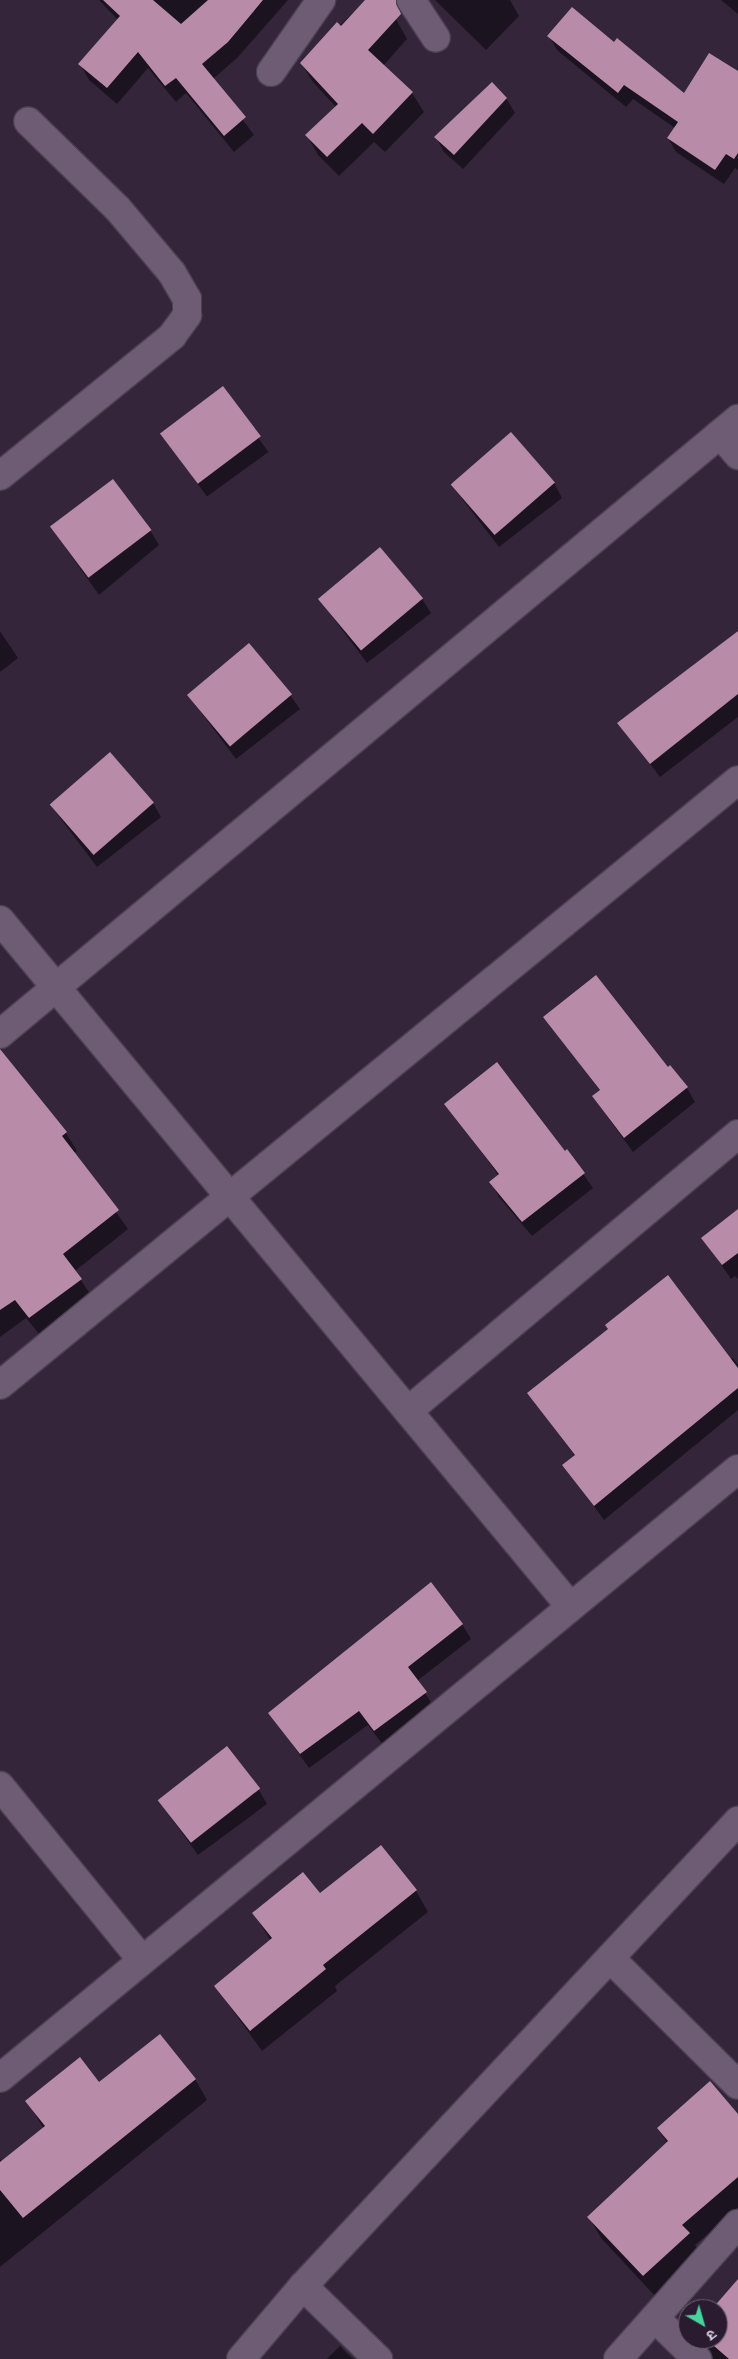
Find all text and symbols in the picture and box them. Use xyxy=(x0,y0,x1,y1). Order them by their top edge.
north arrow xyxy=(678,2299,728,2349)
text: उ xyxy=(703,2326,720,2344)

